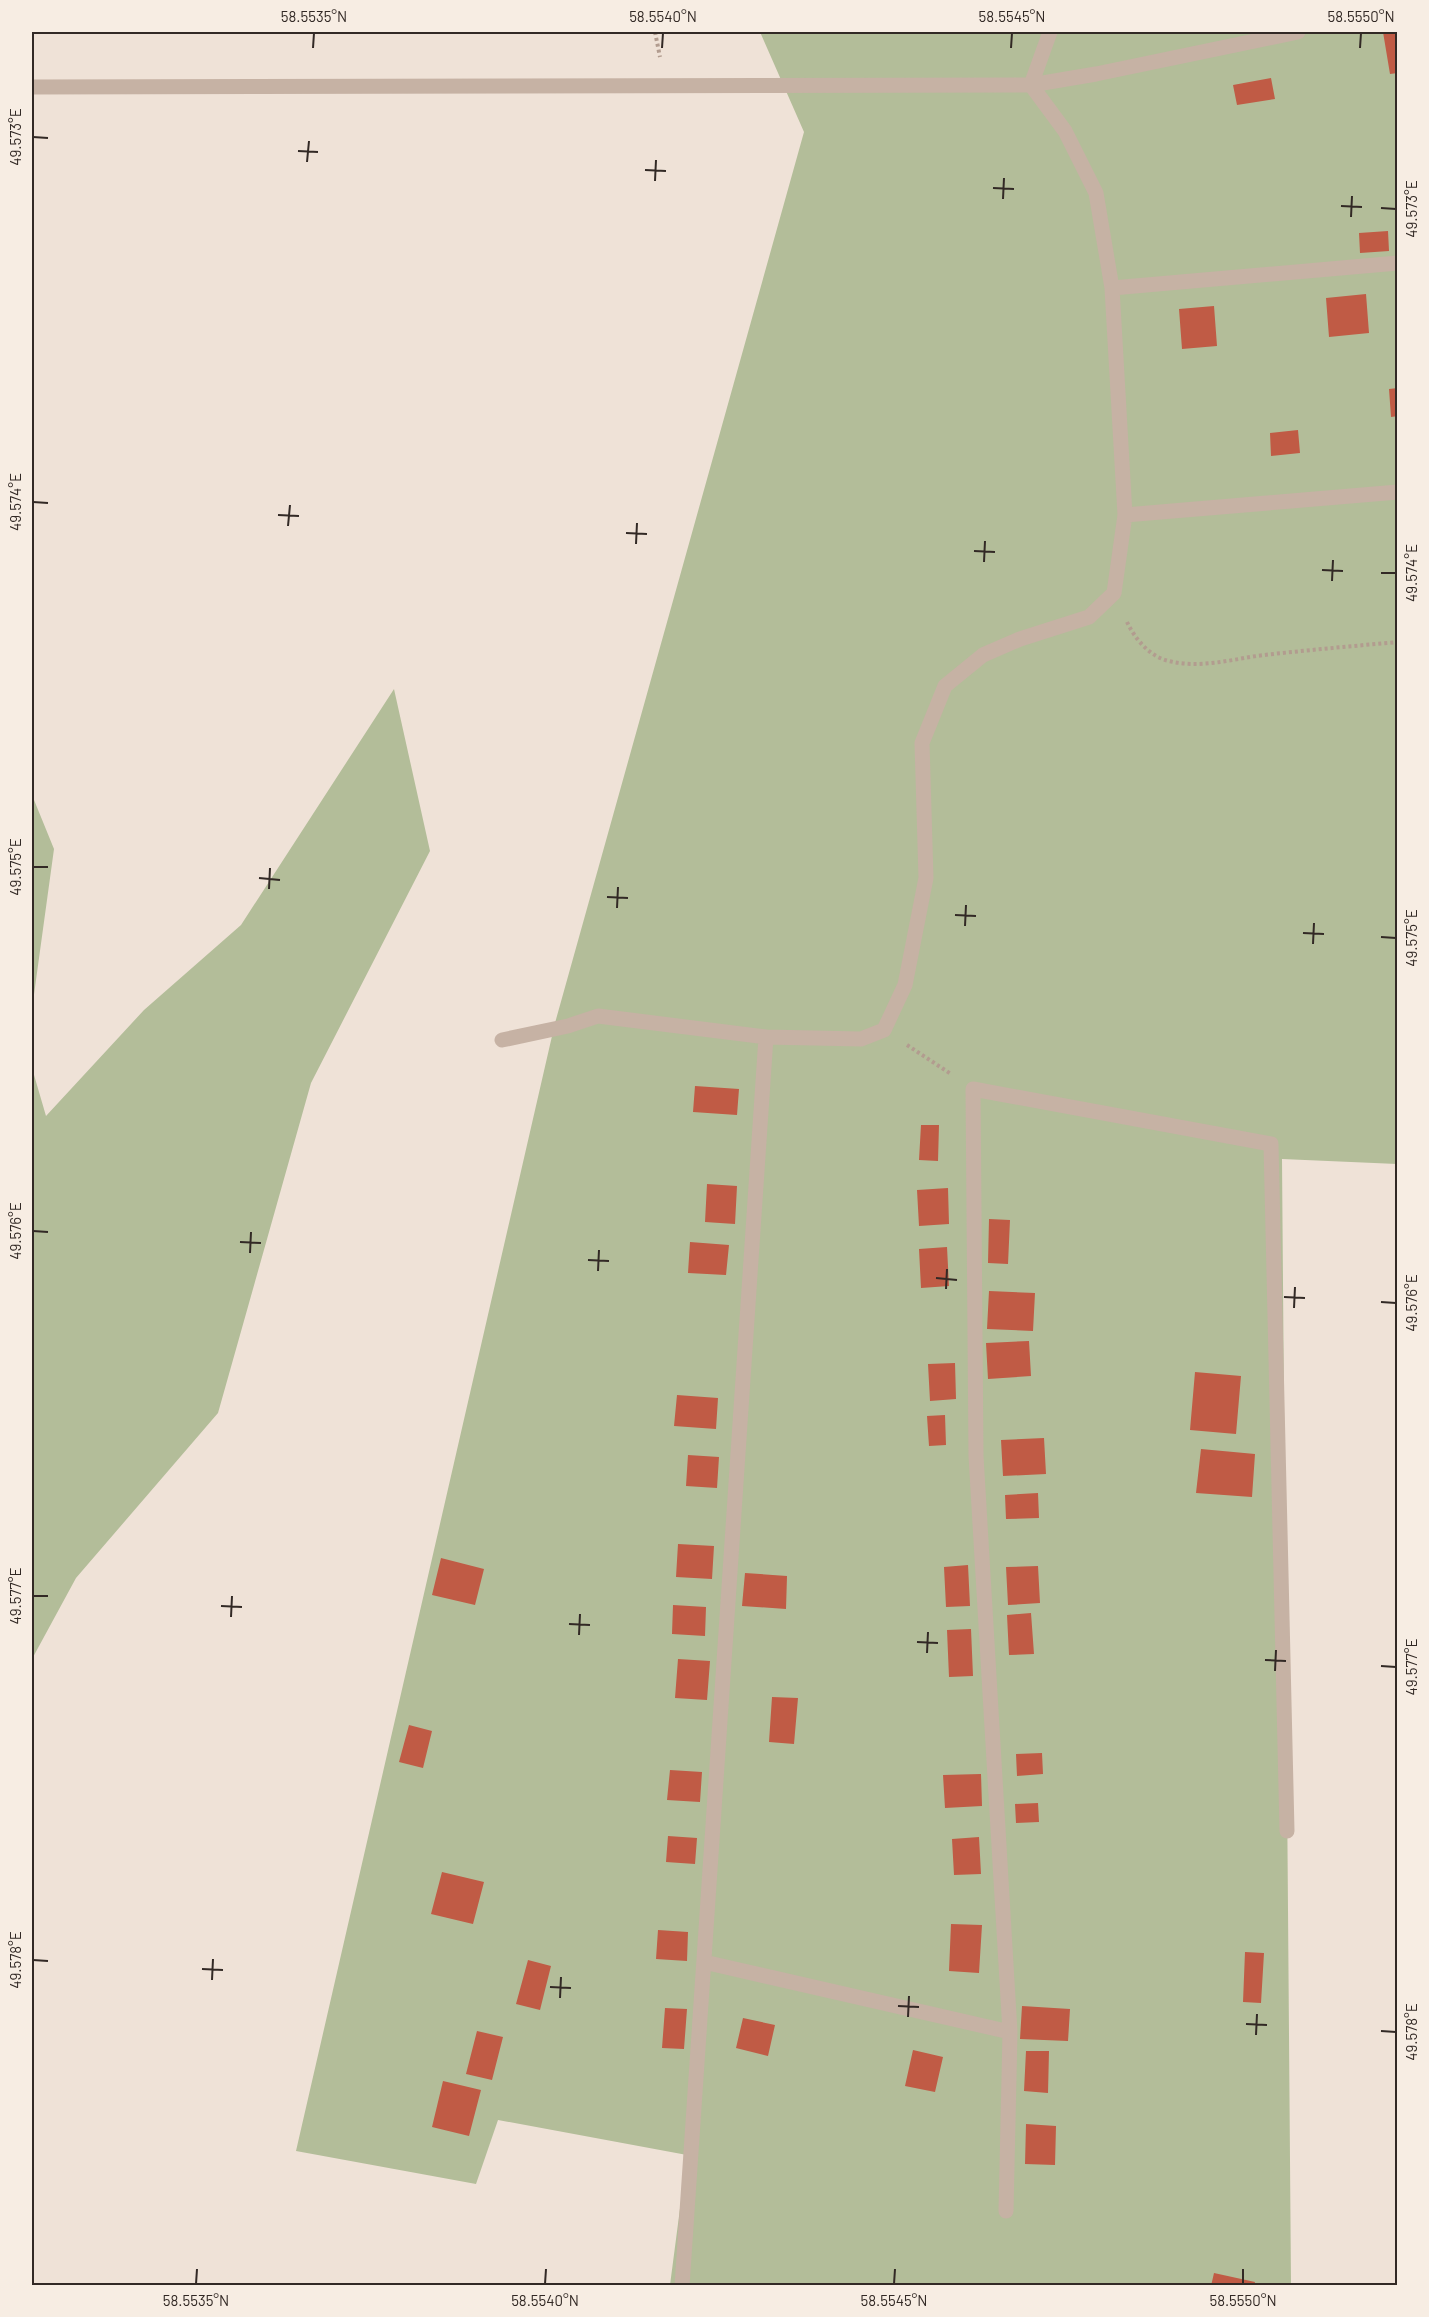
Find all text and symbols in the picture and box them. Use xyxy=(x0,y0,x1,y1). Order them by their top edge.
text: 58.5535°N xyxy=(281,7,347,25)
text: 58.5540°N xyxy=(629,7,697,25)
text: 58.5545°N xyxy=(979,7,1045,25)
text: 58.5550°N xyxy=(1327,7,1395,25)
text: 49.573°E xyxy=(6,108,24,166)
text: 49.573°E xyxy=(1402,180,1420,238)
text: 49.574°E xyxy=(6,473,24,531)
text: 49.574°E xyxy=(1402,544,1420,602)
text: 49.575°E xyxy=(6,838,24,896)
text: 49.575°E xyxy=(1402,909,1420,967)
text: 49.576°E xyxy=(6,1202,24,1260)
text: 49.576°E xyxy=(1402,1274,1420,1332)
text: 49.577°E xyxy=(6,1568,24,1624)
text: 49.577°E xyxy=(1402,1639,1420,1695)
text: 49.578°E xyxy=(6,1931,24,1989)
text: 49.578°E xyxy=(1402,2003,1420,2061)
text: 58.5535°N xyxy=(163,2291,229,2309)
text: 58.5540°N xyxy=(511,2291,579,2309)
text: 58.5545°N xyxy=(861,2291,927,2309)
text: 58.5550°N xyxy=(1209,2291,1277,2309)

